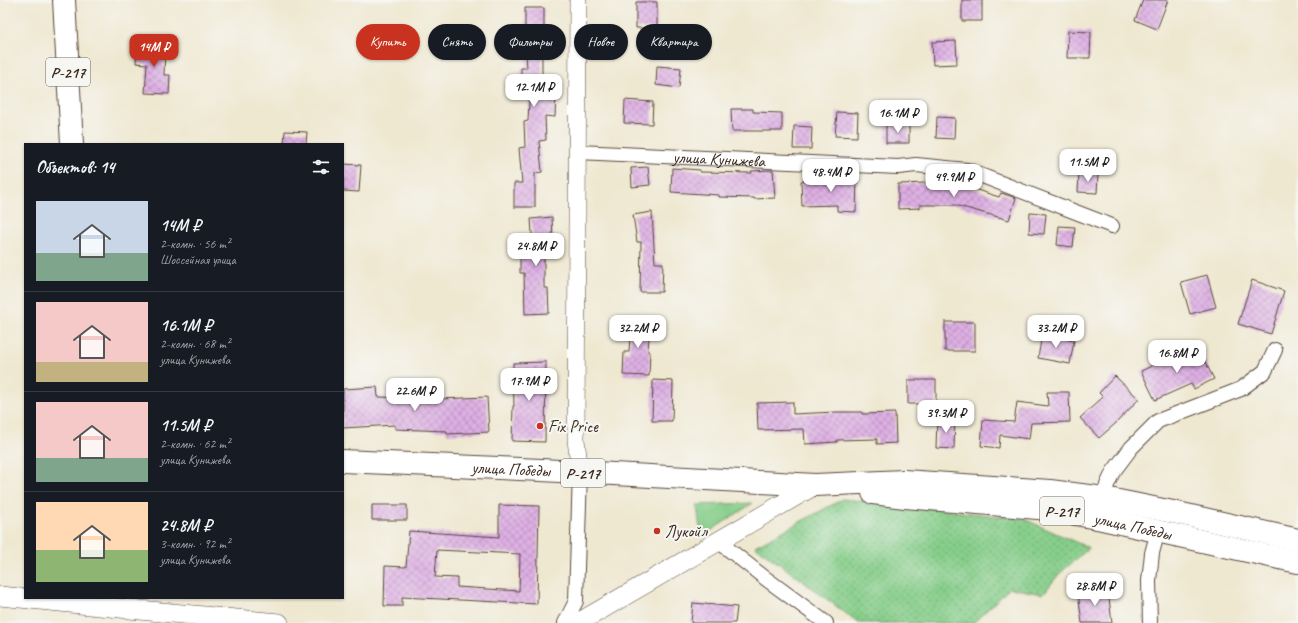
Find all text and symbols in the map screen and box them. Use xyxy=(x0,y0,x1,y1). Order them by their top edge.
chip: Купить xyxy=(356,24,420,60)
chip: Снять xyxy=(428,24,486,60)
chip: Фильтры xyxy=(494,24,566,60)
chip: Новое xyxy=(574,24,628,60)
chip: Квартира xyxy=(636,24,712,60)
pin: 14M ₽ xyxy=(126,34,182,68)
text: 14M ₽ xyxy=(138,39,170,55)
road number: Р-217 xyxy=(46,58,90,86)
pin: 12.1M ₽ xyxy=(497,74,571,108)
text: 12.1M ₽ xyxy=(514,79,554,95)
pin: 16.1M ₽ xyxy=(861,100,935,134)
text: 16.1M ₽ xyxy=(878,105,918,121)
street label: улица Кунижева xyxy=(671,146,767,172)
pin: 11.5M ₽ xyxy=(1051,149,1125,183)
text: 11.5M ₽ xyxy=(1068,154,1108,170)
icon: filters xyxy=(310,156,332,178)
text: Объектов: 14 xyxy=(36,157,115,178)
pin: 48.4M ₽ xyxy=(794,159,868,193)
text: 48.4M ₽ xyxy=(811,164,851,180)
pin: 49.9M ₽ xyxy=(917,164,991,198)
text: 49.9M ₽ xyxy=(934,169,974,185)
text: 14M ₽ xyxy=(160,215,201,236)
icon: home xyxy=(68,217,116,265)
pin: 24.8M ₽ xyxy=(499,233,573,267)
text: 2-комн. · 56 m² xyxy=(160,236,230,252)
text: 24.8M ₽ xyxy=(516,238,556,254)
text: Шоссейная улица xyxy=(160,252,236,268)
text: 16.1M ₽ xyxy=(160,315,212,336)
pin: 32.2M ₽ xyxy=(601,315,675,349)
pin: 33.2M ₽ xyxy=(1019,315,1093,349)
icon: home xyxy=(68,318,116,366)
text: 32.2M ₽ xyxy=(618,320,658,336)
text: 33.2M ₽ xyxy=(1036,320,1076,336)
text: 2-комн. · 68 m² xyxy=(160,336,230,352)
pin: 16.8M ₽ xyxy=(1140,340,1214,374)
text: 16.8M ₽ xyxy=(1157,345,1197,361)
text: улица Кунижева xyxy=(160,352,230,368)
pin: 17.9M ₽ xyxy=(492,368,566,402)
text: 17.9M ₽ xyxy=(509,373,549,389)
pin: 22.6M ₽ xyxy=(378,378,452,412)
text: 22.6M ₽ xyxy=(395,383,435,399)
pin: 39.3M ₽ xyxy=(909,400,983,434)
text: 39.3M ₽ xyxy=(926,405,966,421)
text: 11.5M ₽ xyxy=(160,415,211,436)
place label: Fix Price xyxy=(548,416,599,437)
icon: home xyxy=(68,418,116,466)
marker: Fix Price xyxy=(535,421,545,431)
text: 2-комн. · 62 m² xyxy=(160,436,230,452)
text: улица Кунижева xyxy=(160,452,230,468)
street label: улица Победы xyxy=(470,457,553,482)
road number: Р-217 xyxy=(561,459,605,487)
road number: Р-217 xyxy=(1040,497,1084,525)
street label: улица Победы xyxy=(1091,508,1175,545)
text: 24.8M ₽ xyxy=(160,515,212,536)
icon: home xyxy=(68,518,116,566)
place label: Лукойл xyxy=(665,521,708,542)
marker: Лукойл xyxy=(652,526,662,536)
text: 3-комн. · 92 m² xyxy=(160,536,230,552)
text: улица Кунижева xyxy=(160,552,230,568)
pin: 28.8M ₽ xyxy=(1058,573,1132,607)
text: 28.8M ₽ xyxy=(1075,578,1115,594)

